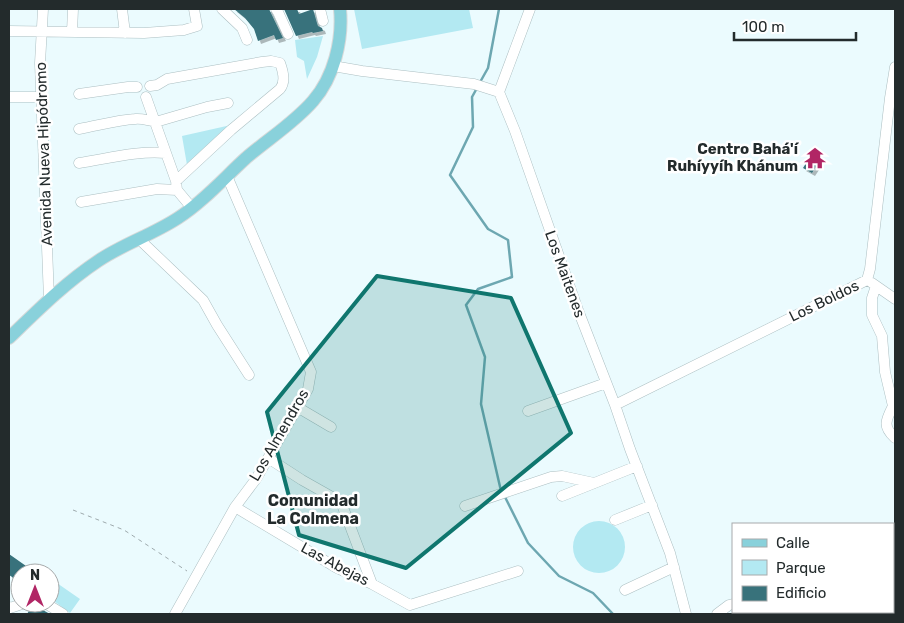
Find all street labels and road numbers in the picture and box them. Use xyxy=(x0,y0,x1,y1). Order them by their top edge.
street label: Avenida Nueva Hipódromo xyxy=(32,62,56,246)
street label: Los Maitenes xyxy=(541,228,589,320)
street label: Los Boldos xyxy=(786,276,862,326)
street label: Los Almendros xyxy=(245,386,313,484)
street label: Las Abejas xyxy=(298,538,373,590)

